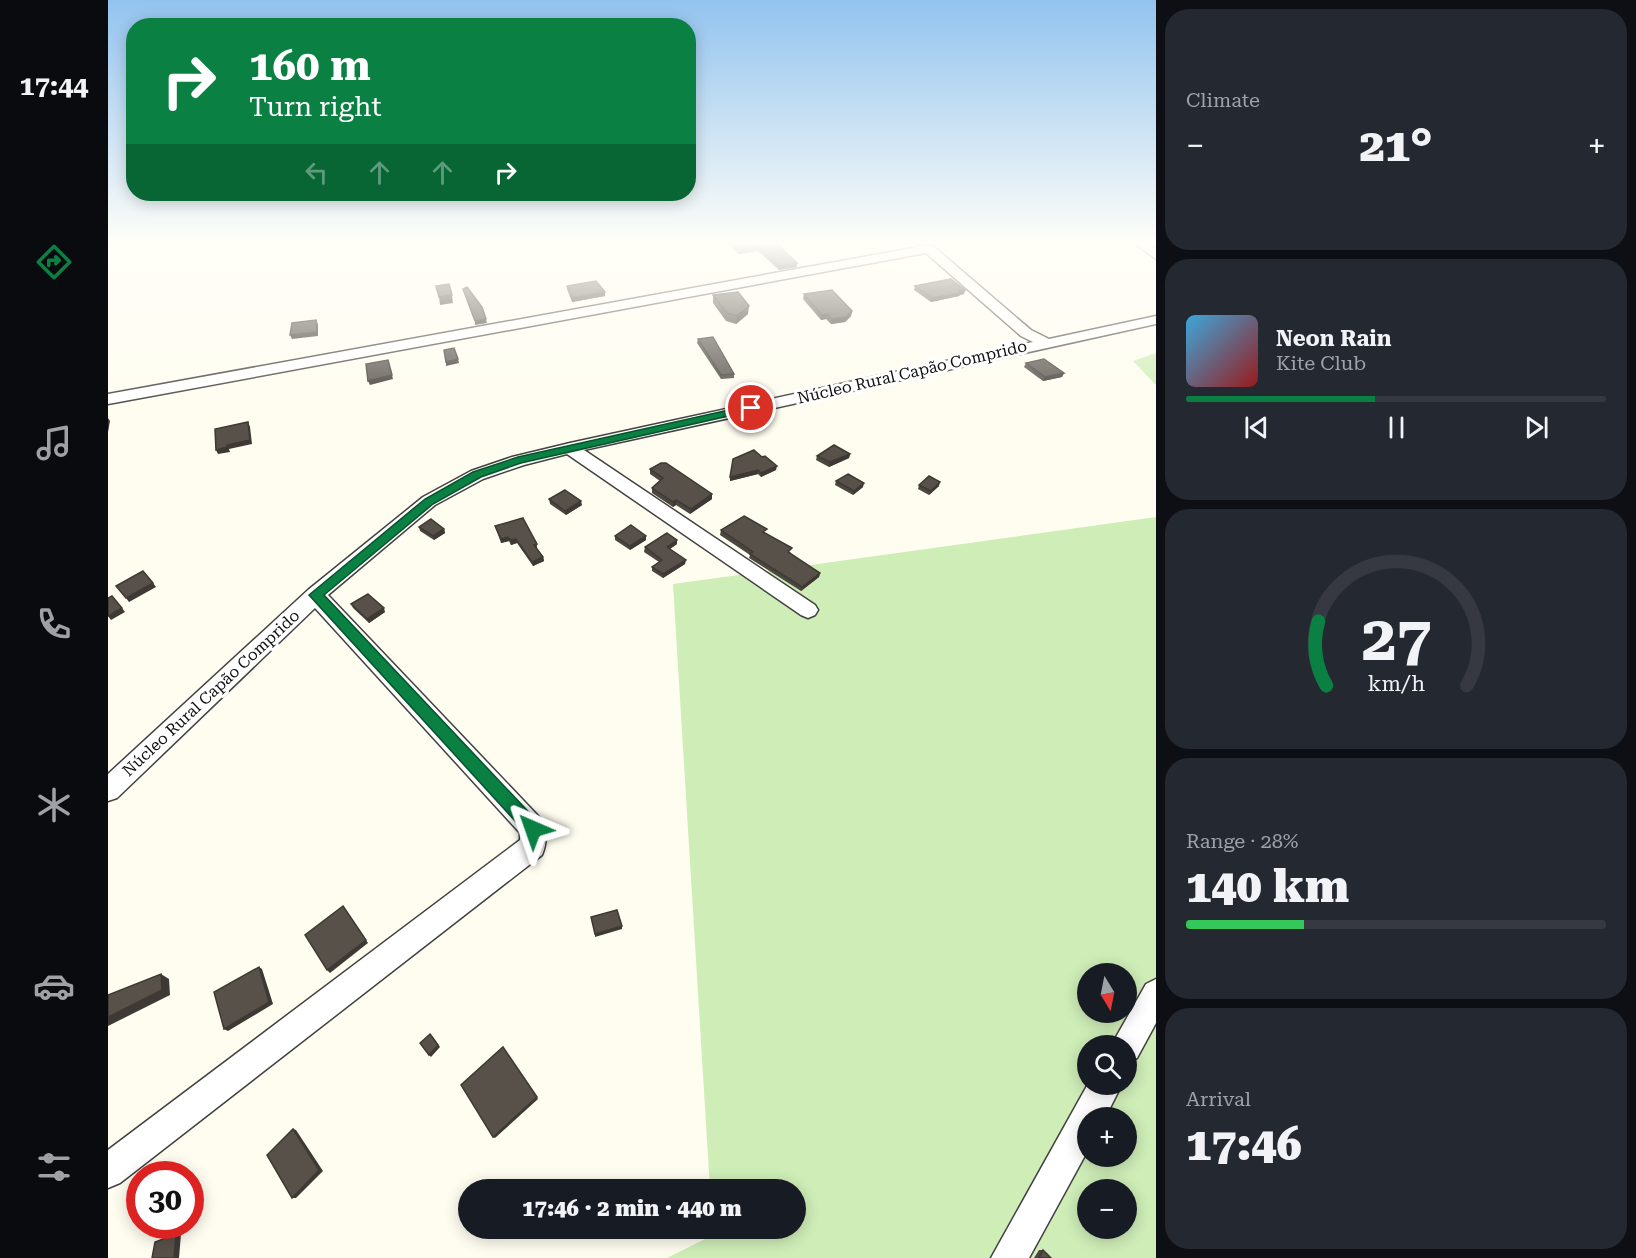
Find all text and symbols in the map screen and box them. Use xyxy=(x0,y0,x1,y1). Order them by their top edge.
text: 160 m xyxy=(249,41,371,90)
icon: right xyxy=(150,42,228,120)
text: 17:44 xyxy=(20,70,88,102)
text: Climate xyxy=(1186,88,1260,112)
text: Turn right xyxy=(249,91,382,123)
text: 21° xyxy=(1360,119,1433,172)
text: − xyxy=(1186,126,1204,165)
text: + xyxy=(1588,126,1606,165)
icon: left xyxy=(300,156,333,189)
icon: ahead xyxy=(363,156,396,189)
icon: ahead xyxy=(426,156,459,189)
icon: right xyxy=(489,156,522,189)
icon: directions xyxy=(33,241,75,283)
text: Neon Rain xyxy=(1276,326,1391,351)
street label: Núcleo Rural Capão Comprido xyxy=(795,336,1029,408)
text: Kite Club xyxy=(1276,351,1366,375)
pin xyxy=(725,382,776,433)
icon: arrive xyxy=(734,391,767,424)
icon: previous xyxy=(1240,411,1273,444)
icon: pause xyxy=(1380,411,1413,444)
icon: next xyxy=(1520,411,1553,444)
icon: music xyxy=(33,422,75,464)
text: 27 xyxy=(1361,602,1431,675)
icon: phone xyxy=(33,603,75,645)
street label: Núcleo Rural Capão Comprido xyxy=(119,606,304,780)
text: km/h xyxy=(1367,671,1425,696)
icon: climate xyxy=(33,784,75,826)
position arrow xyxy=(501,797,565,861)
text: Range · 28% xyxy=(1186,829,1298,853)
text: 140 km xyxy=(1186,860,1349,913)
north arrow xyxy=(1077,963,1137,1023)
map controls xyxy=(1077,963,1137,1239)
icon: car xyxy=(33,965,75,1007)
button: search xyxy=(1077,1035,1137,1095)
text: Arrival xyxy=(1186,1087,1251,1111)
button: + xyxy=(1077,1107,1137,1167)
text: 17:46 xyxy=(1186,1118,1302,1171)
icon: filters xyxy=(33,1146,75,1188)
speed limit sign: 30 xyxy=(126,1161,204,1239)
button: − xyxy=(1077,1179,1137,1239)
text: 17:46 · 2 min · 440 m xyxy=(522,1196,742,1221)

